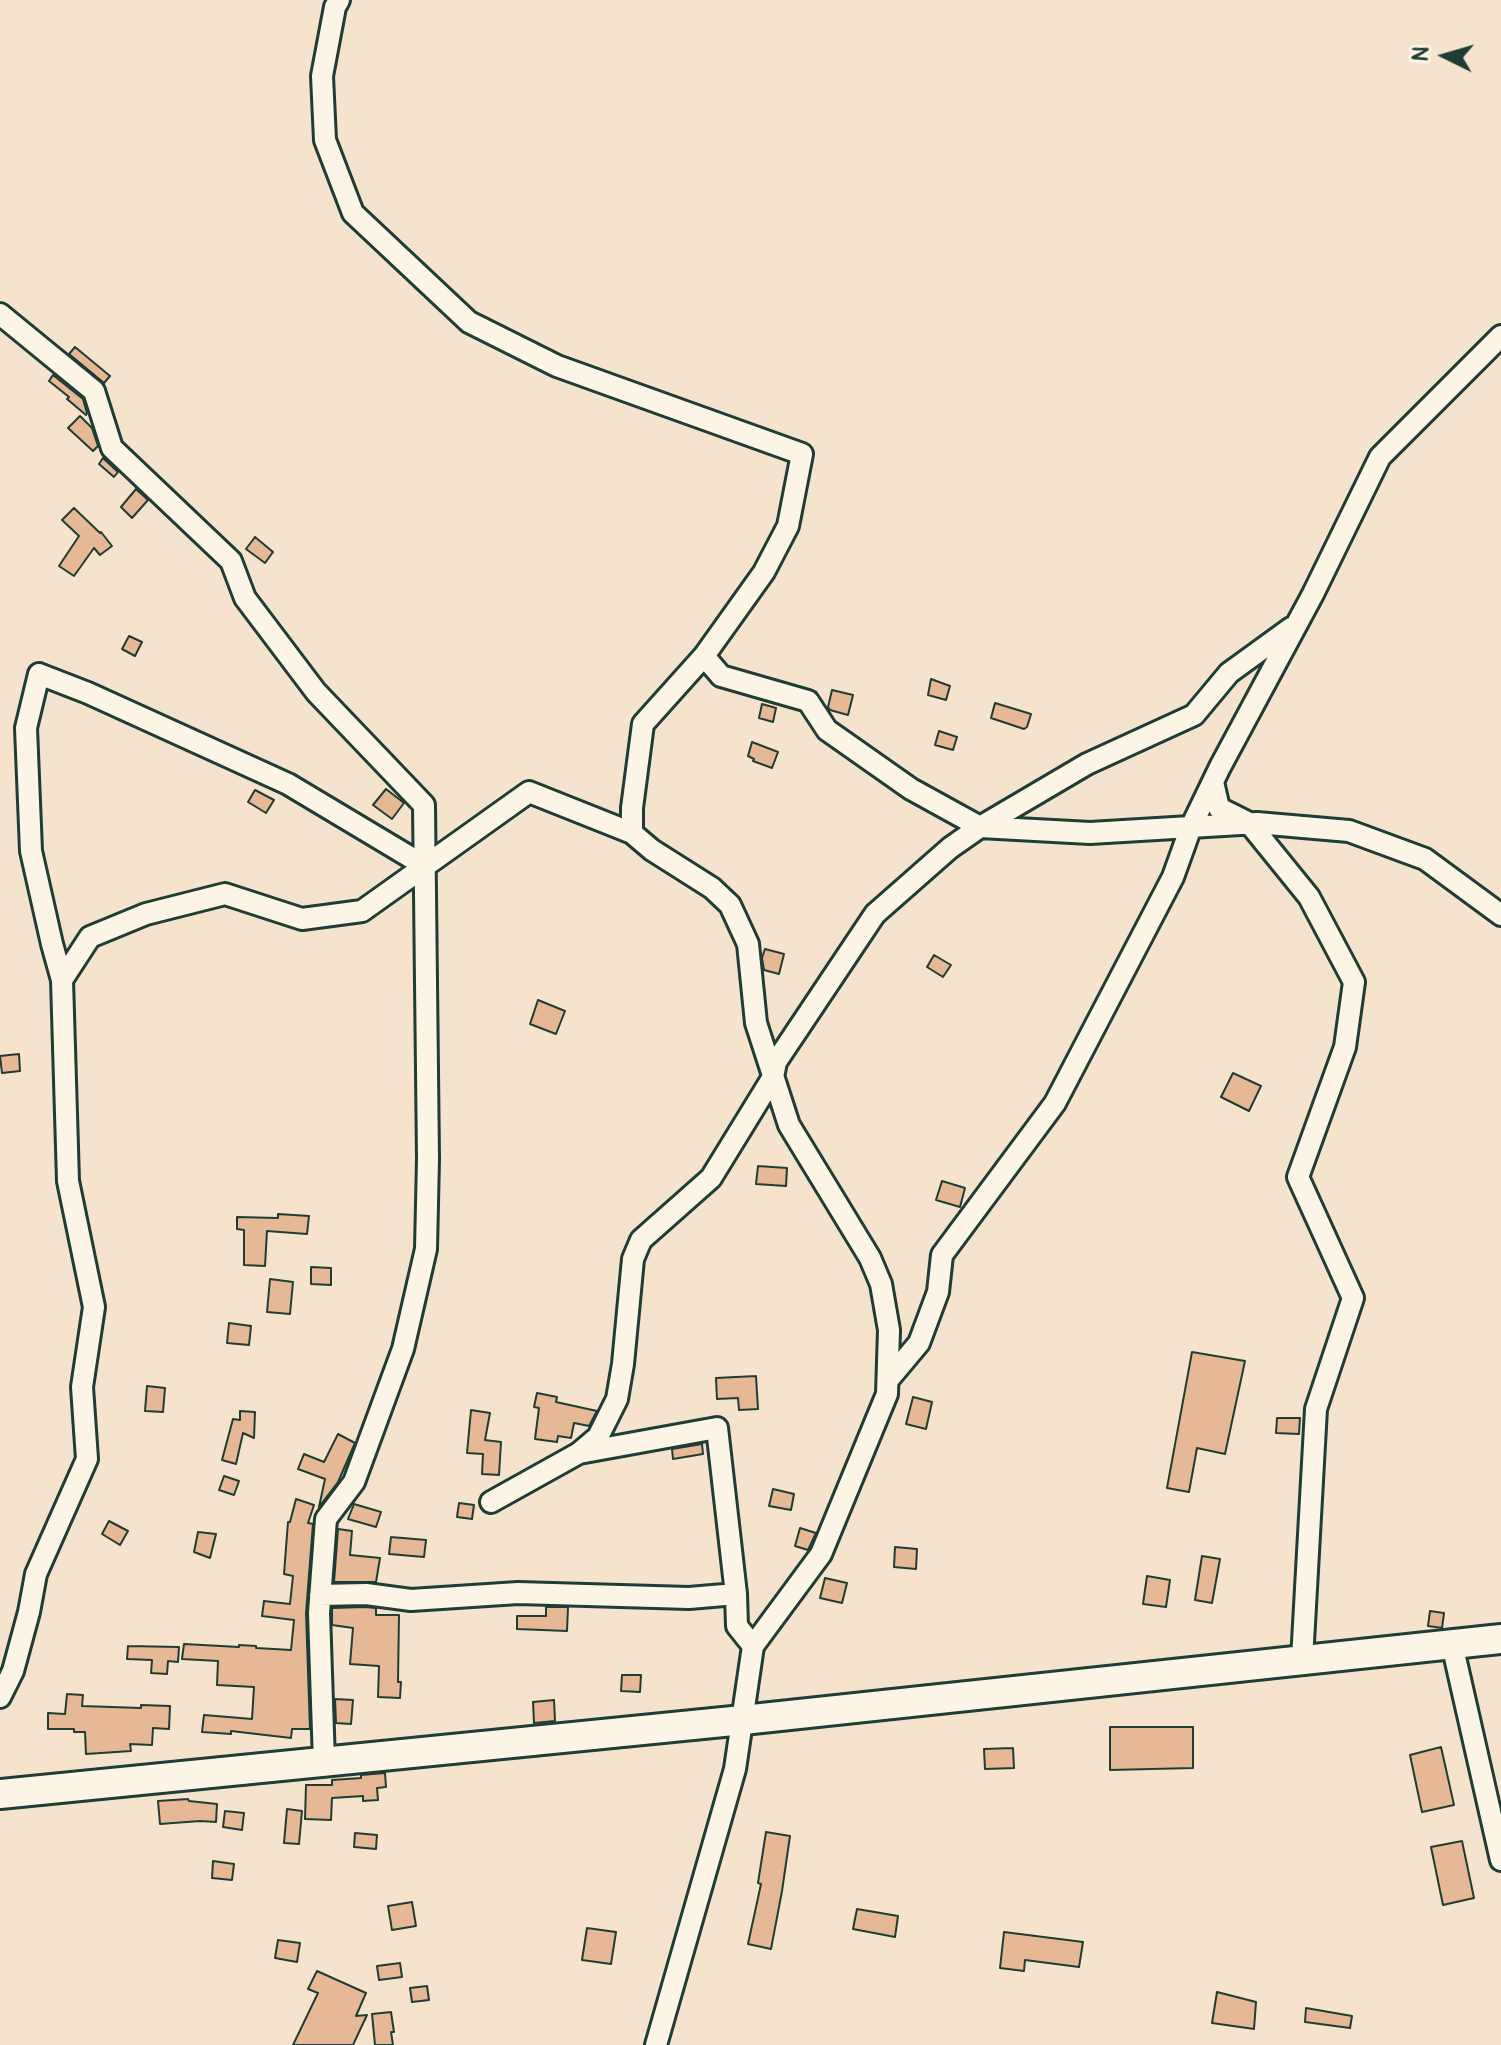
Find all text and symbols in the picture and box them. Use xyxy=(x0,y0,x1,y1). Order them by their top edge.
north arrow xyxy=(1405,16,1485,96)
text: N xyxy=(1406,45,1436,63)

